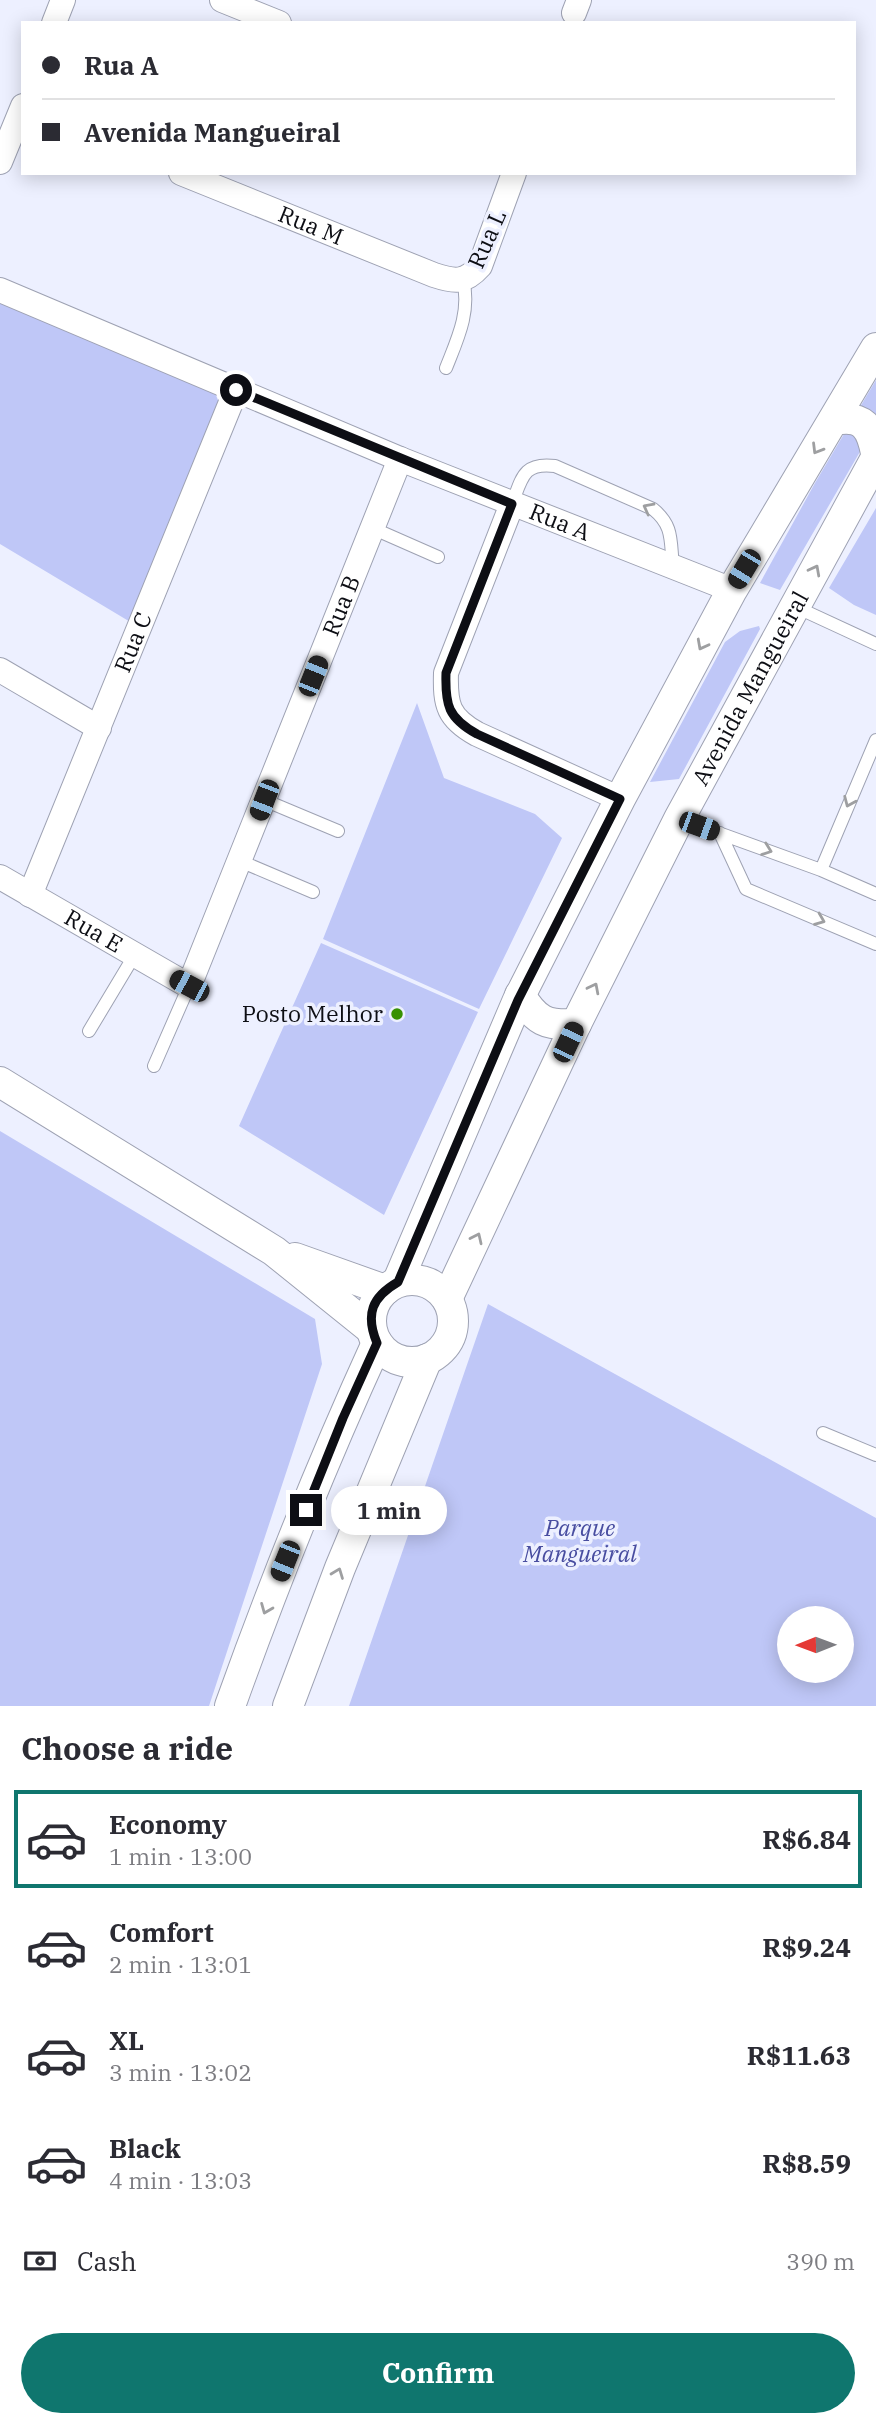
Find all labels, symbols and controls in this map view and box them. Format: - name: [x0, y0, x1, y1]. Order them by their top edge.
- text: Rua A: [84, 48, 159, 82]
- text: Avenida Mangueiral: [84, 115, 341, 149]
- street label: Rua M: [274, 198, 348, 251]
- street label: Rua L: [460, 205, 512, 273]
- route start: [220, 374, 252, 406]
- one-way arrow: [812, 441, 825, 454]
- street label: Rua A: [525, 496, 595, 547]
- one-way arrow: [642, 503, 655, 516]
- car: [725, 546, 764, 592]
- one-way arrow: [807, 565, 821, 577]
- street label: Rua B: [315, 570, 366, 640]
- street label: Avenida Mangueiral: [684, 585, 815, 790]
- street label: Rua C: [107, 607, 158, 676]
- one-way arrow: [697, 638, 710, 650]
- car: [296, 653, 331, 699]
- car: [247, 777, 282, 823]
- one-way arrow: [844, 796, 858, 808]
- car: [676, 809, 723, 843]
- one-way arrow: [760, 842, 772, 856]
- street label: Rua E: [60, 902, 129, 959]
- one-way arrow: [813, 912, 825, 926]
- car: [166, 967, 213, 1005]
- one-way arrow: [586, 982, 600, 995]
- place label: Posto Melhor: [242, 998, 383, 1028]
- marker: Posto Melhor: [389, 1006, 405, 1022]
- car: [550, 1019, 587, 1065]
- one-way arrow: [469, 1233, 483, 1245]
- callout: 1 min: [330, 1486, 446, 1534]
- route end: [290, 1494, 322, 1526]
- text: 1 min: [357, 1495, 421, 1525]
- park label: Parque Mangueiral: [522, 1512, 637, 1568]
- car: [268, 1538, 303, 1584]
- one-way arrow: [329, 1568, 343, 1580]
- one-way arrow: [260, 1602, 274, 1615]
- north arrow: [777, 1606, 854, 1684]
- map controls: [777, 1606, 854, 1683]
- text: Choose a ride: [21, 1727, 233, 1769]
- text: Economy: [109, 1807, 227, 1841]
- icon: car: [25, 1808, 88, 1871]
- text: R$6.84: [762, 1822, 851, 1856]
- text: 1 min · 13:00: [109, 1841, 252, 1871]
- text: Comfort: [109, 1915, 214, 1949]
- icon: car: [25, 1916, 88, 1979]
- text: R$9.24: [762, 1930, 851, 1964]
- text: 2 min · 13:01: [109, 1949, 252, 1979]
- text: XL: [109, 2023, 144, 2057]
- icon: car: [25, 2024, 88, 2087]
- text: R$11.63: [747, 2038, 851, 2072]
- text: 3 min · 13:02: [109, 2057, 252, 2087]
- text: Black: [109, 2131, 181, 2165]
- icon: car: [25, 2132, 88, 2195]
- text: R$8.59: [762, 2146, 851, 2180]
- text: 4 min · 13:03: [109, 2165, 252, 2195]
- icon: cash: [21, 2242, 59, 2280]
- text: Cash: [77, 2244, 137, 2278]
- text: 390 m: [786, 2246, 855, 2276]
- button: Confirm: [21, 2333, 855, 2413]

